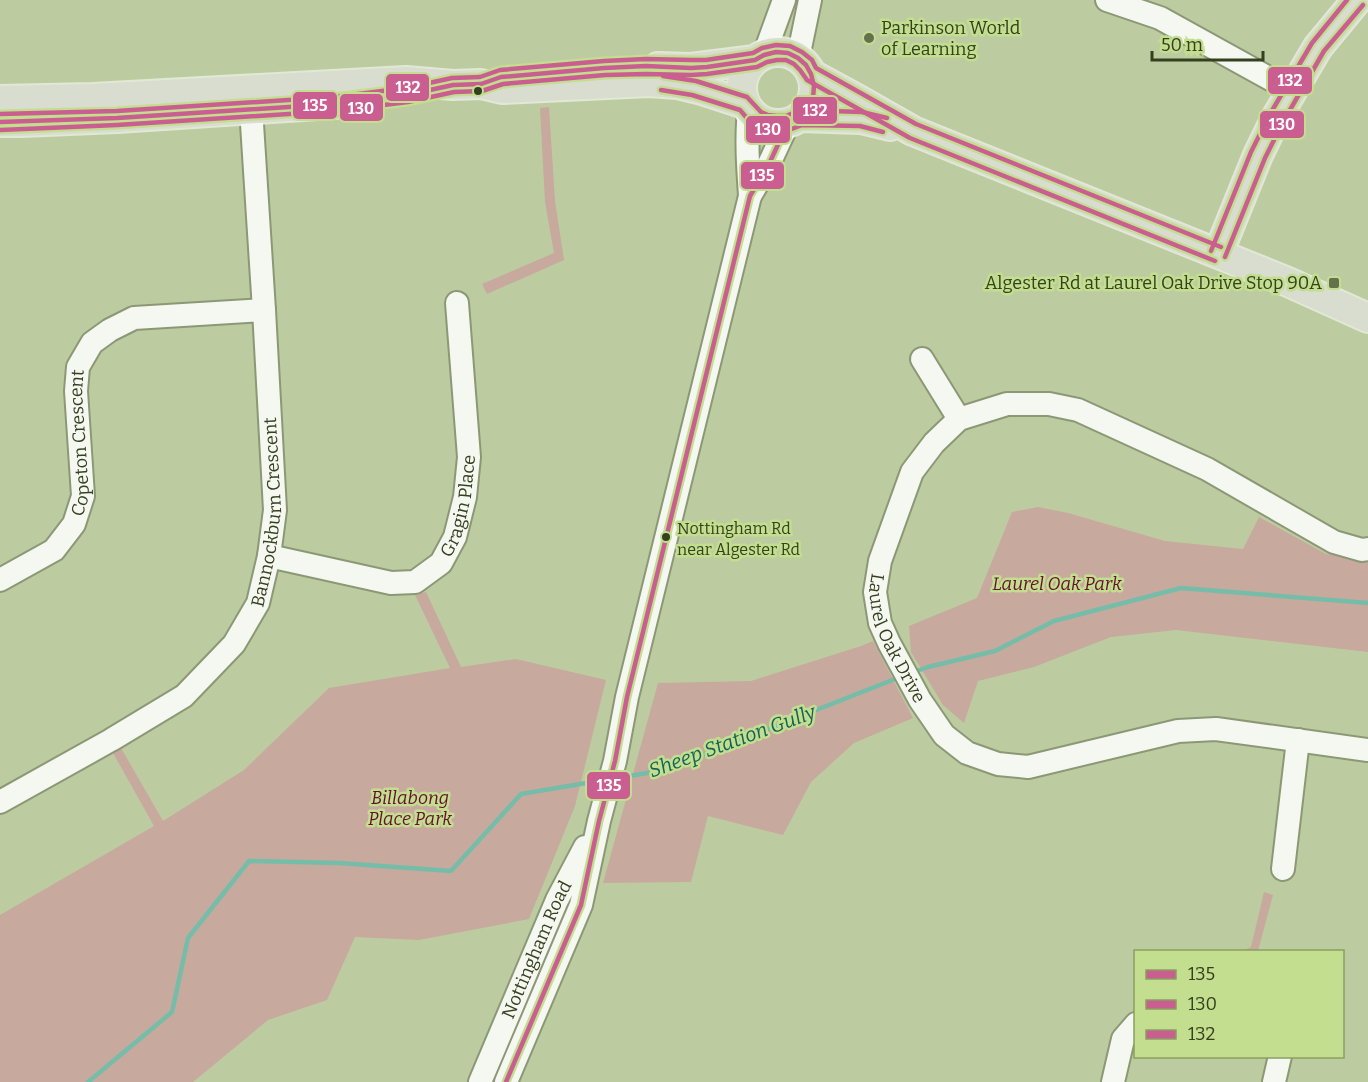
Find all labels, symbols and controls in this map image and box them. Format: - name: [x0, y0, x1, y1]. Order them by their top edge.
- place label: Parkinson World of Learning: [881, 17, 1021, 60]
- scale bar: [1152, 24, 1263, 62]
- marker: Parkinson World of Learning: [862, 31, 876, 45]
- text: 50 m: [1161, 34, 1203, 56]
- line badge: 132: [1267, 66, 1313, 95]
- text: 132: [1277, 71, 1303, 90]
- line badge: 132: [385, 73, 430, 102]
- text: 132: [395, 78, 421, 97]
- unlabelled marker: [472, 85, 484, 97]
- line badge: 135: [292, 91, 338, 120]
- line badge: 130: [339, 93, 384, 122]
- text: 135: [303, 96, 328, 115]
- line badge: 132: [792, 96, 838, 125]
- text: 130: [348, 99, 374, 118]
- text: 132: [802, 101, 828, 120]
- line badge: 130: [1259, 110, 1305, 139]
- line badge: 130: [745, 115, 791, 144]
- text: 130: [1269, 115, 1295, 134]
- text: 130: [755, 120, 781, 139]
- line badge: 135: [740, 161, 785, 190]
- text: 135: [750, 166, 775, 185]
- place label: Algester Rd at Laurel Oak Drive Stop 90A: [985, 272, 1322, 294]
- marker: Algester Rd at Laurel Oak Drive Stop 90A: [1327, 276, 1341, 290]
- street label: Copeton Crescent: [65, 368, 94, 519]
- street label: Bannockburn Crescent: [246, 416, 286, 609]
- street label: Gragin Place: [435, 454, 480, 561]
- place label: Nottingham Rd near Algester Rd: [677, 519, 801, 559]
- marker: Nottingham Rd near Algester Rd: [660, 531, 672, 543]
- street label: Laurel Oak Drive: [864, 572, 930, 706]
- park label: Laurel Oak Park: [992, 573, 1122, 595]
- water label: Sheep Station Gully: [645, 699, 820, 782]
- line badge: 135: [586, 771, 631, 800]
- text: 135: [597, 776, 622, 795]
- park label: Billabong Place Park: [368, 787, 452, 830]
- street label: Nottingham Road: [497, 876, 576, 1022]
- legend: [1134, 950, 1344, 1058]
- text: 135: [1188, 963, 1215, 985]
- text: 130: [1188, 993, 1217, 1015]
- text: 132: [1188, 1023, 1215, 1045]

